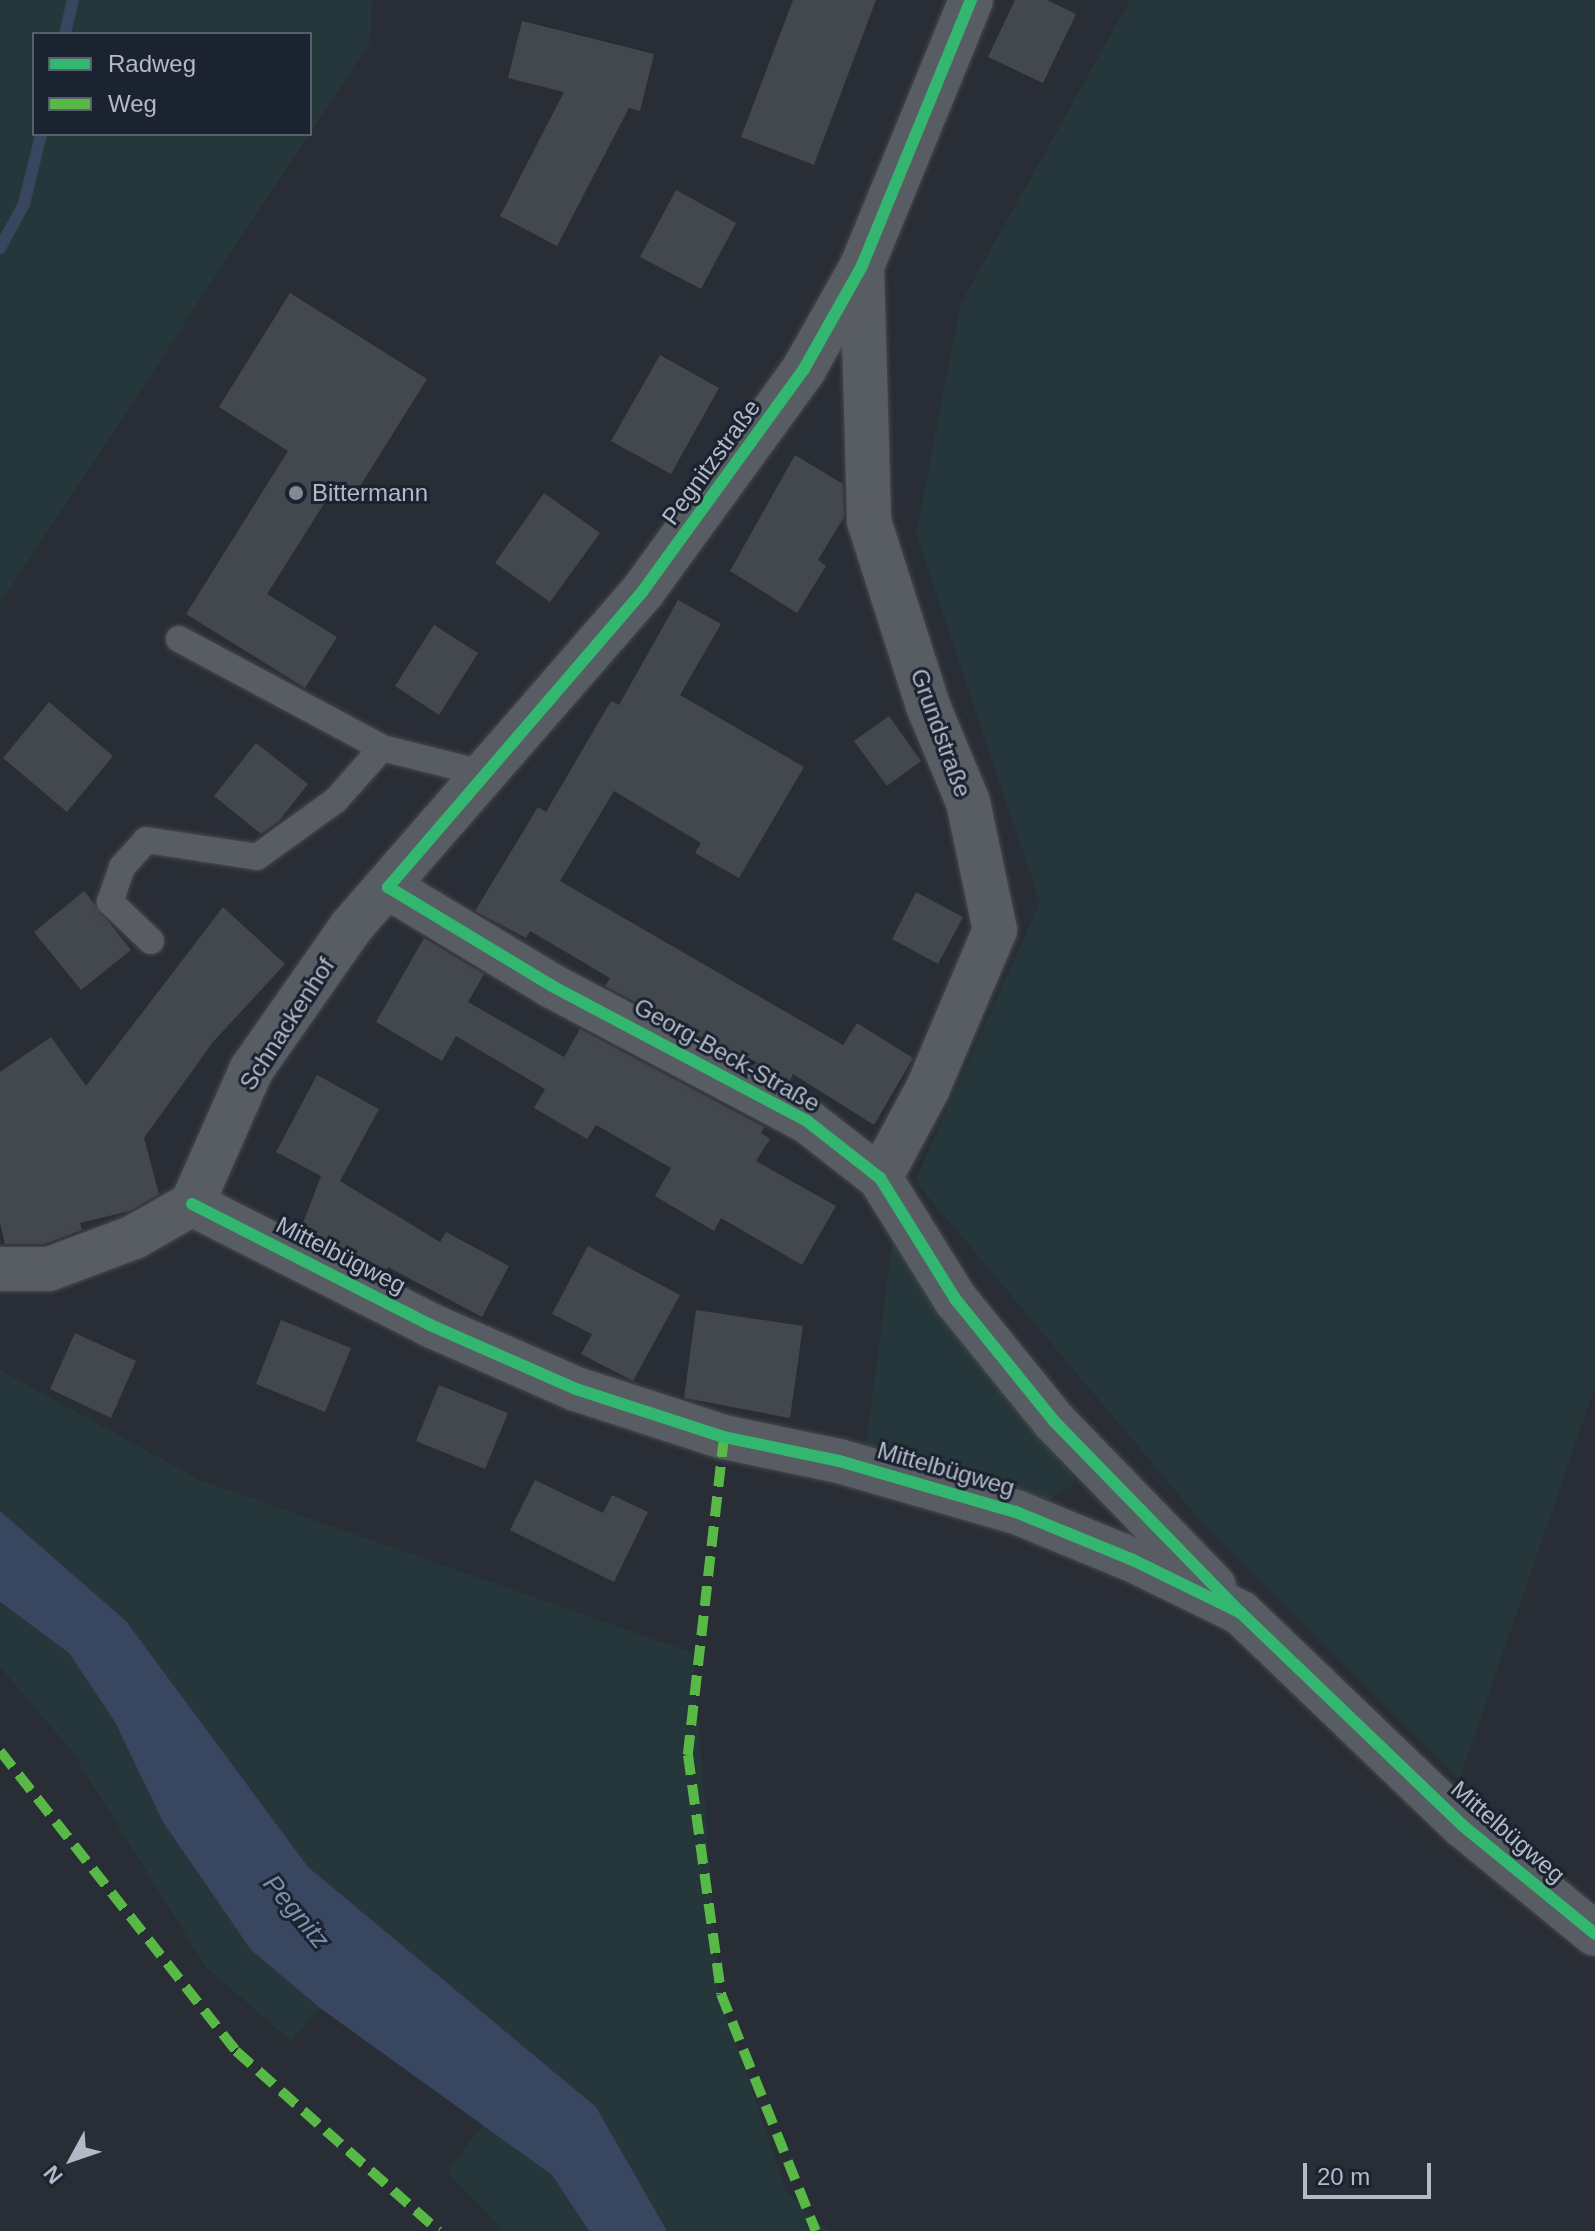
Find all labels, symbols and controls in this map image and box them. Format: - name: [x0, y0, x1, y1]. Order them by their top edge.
- legend: [32, 32, 312, 136]
- text: Radweg: [108, 50, 196, 77]
- text: Weg: [108, 90, 157, 117]
- street label: Pegnitzstraße: [656, 394, 766, 530]
- place label: Bittermann: [312, 479, 428, 507]
- marker: Bittermann: [287, 484, 305, 502]
- street label: Grundstraße: [904, 665, 978, 801]
- street label: Schnackenhof: [234, 952, 340, 1096]
- street label: Georg-Beck-Straße: [629, 992, 825, 1118]
- street label: Mittelbügweg: [271, 1210, 411, 1300]
- street label: Mittelbügweg: [874, 1436, 1018, 1502]
- street label: Mittelbügweg: [1445, 1775, 1571, 1889]
- water label: Pegnitz: [256, 1869, 336, 1955]
- north arrow: [32, 2119, 112, 2199]
- scale bar: [1307, 2147, 1435, 2197]
- text: N: [39, 2161, 68, 2189]
- text: 20 m: [1317, 2163, 1370, 2190]

